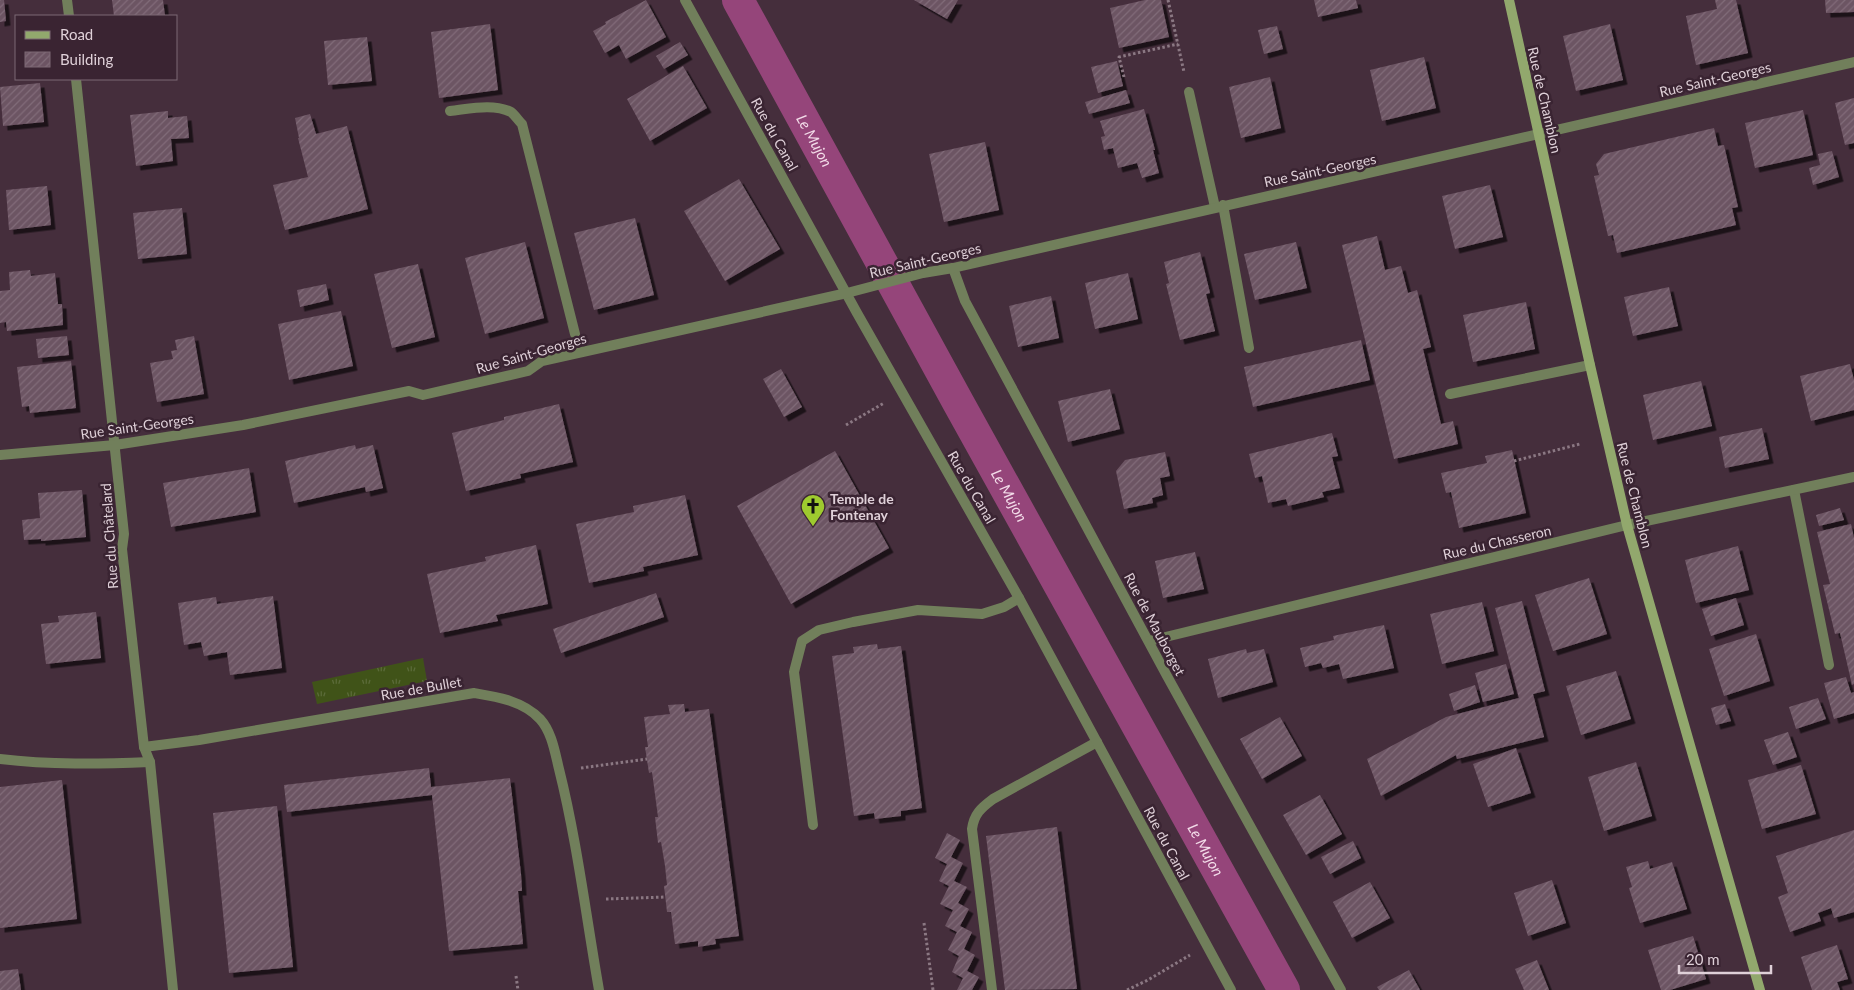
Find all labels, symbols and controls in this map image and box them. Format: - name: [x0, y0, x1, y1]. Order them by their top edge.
- legend: [15, 15, 178, 80]
- text: Road: [60, 25, 93, 43]
- street label: Rue de Chamblon: [1525, 45, 1565, 155]
- text: Building: [60, 50, 113, 68]
- street label: Rue Saint-Georges: [1658, 58, 1772, 100]
- street label: Rue du Canal: [748, 95, 802, 173]
- water label: Le Mujon: [793, 111, 836, 170]
- street label: Rue Saint-Georges: [1262, 150, 1378, 190]
- street label: Rue Saint-Georges: [868, 239, 982, 281]
- street label: Rue Saint-Georges: [474, 329, 588, 377]
- street label: Rue Saint-Georges: [79, 410, 195, 442]
- street label: Rue de Chamblon: [1614, 440, 1656, 550]
- street label: Rue du Canal: [944, 448, 1000, 526]
- water label: Le Mujon: [988, 466, 1031, 525]
- street label: Rue du Châtelard: [97, 483, 121, 589]
- place label: Temple de Fontenay: [830, 490, 894, 523]
- church icon: Temple de Fontenay: [800, 493, 826, 527]
- street label: Rue du Chasseron: [1441, 521, 1553, 563]
- street label: Rue de Mauborget: [1121, 570, 1189, 678]
- street label: Rue de Bullet: [379, 673, 463, 703]
- street label: Rue du Canal: [1141, 803, 1193, 883]
- water label: Le Mujon: [1184, 820, 1228, 879]
- scale bar: [1679, 942, 1772, 974]
- text: 20 m: [1686, 950, 1720, 968]

